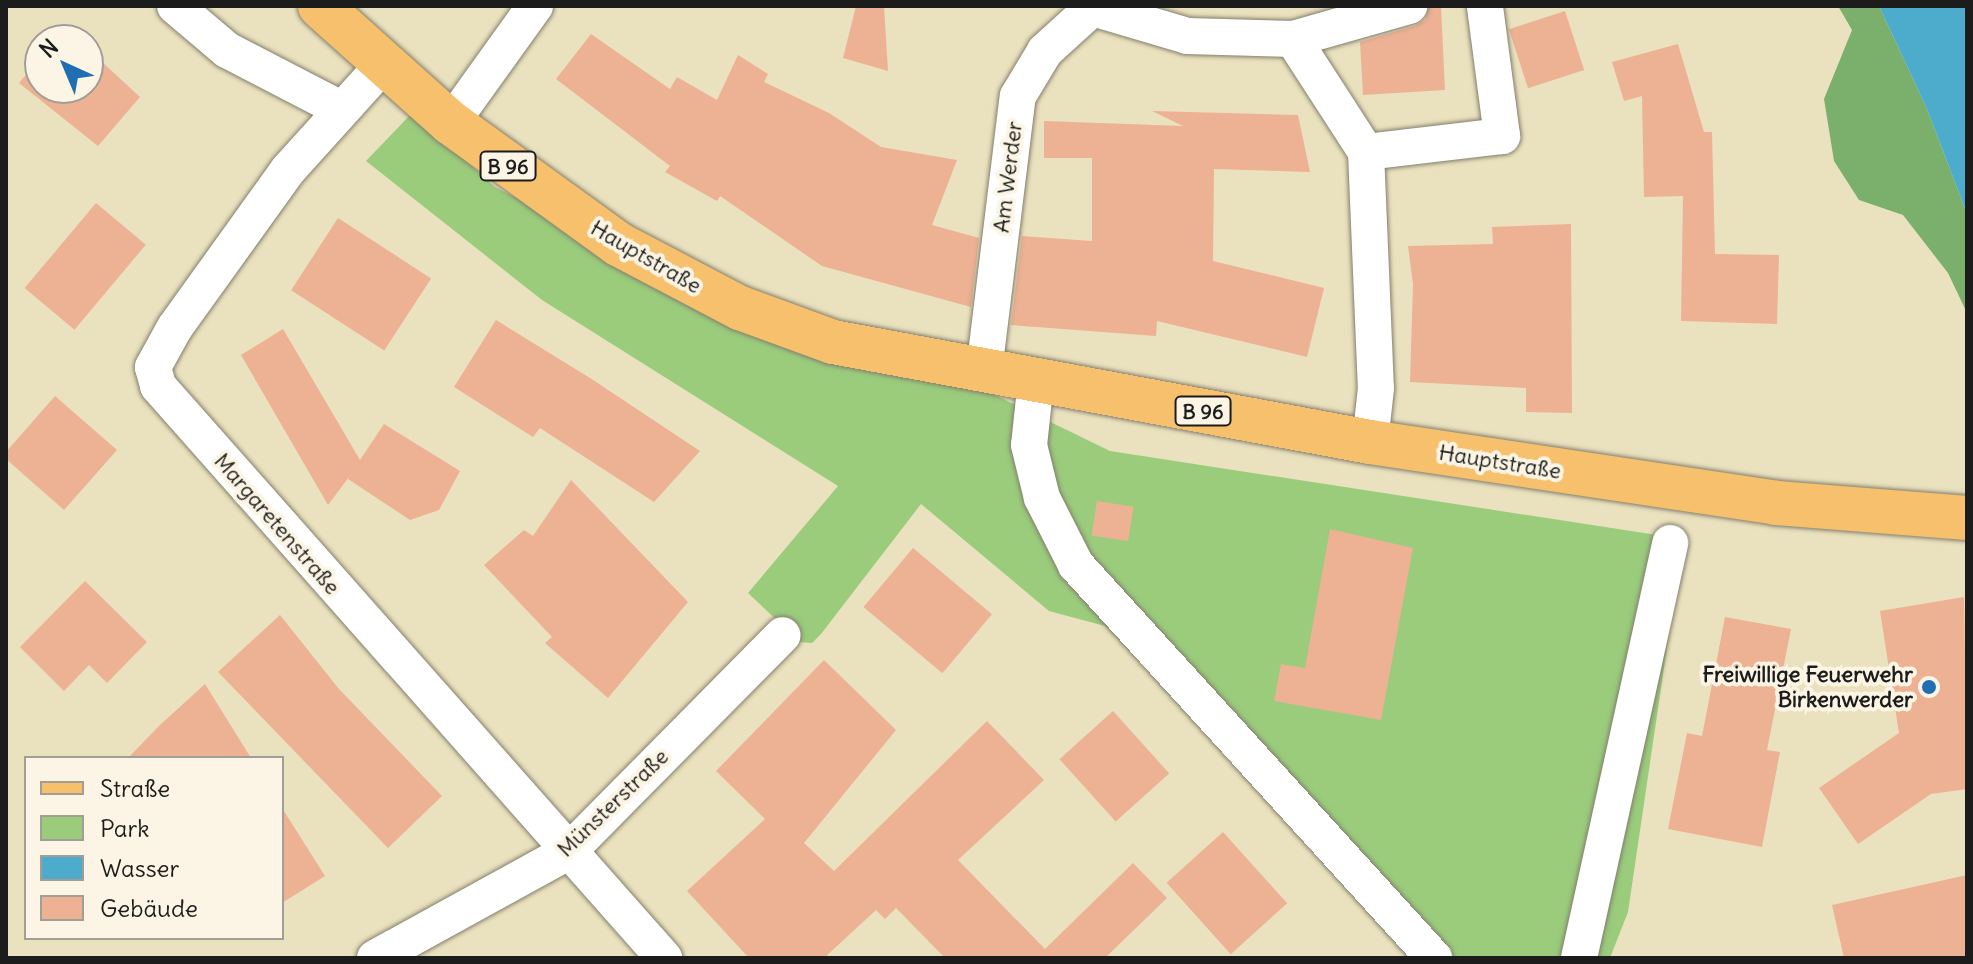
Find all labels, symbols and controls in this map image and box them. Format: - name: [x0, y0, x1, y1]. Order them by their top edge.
- north arrow: [24, 24, 104, 104]
- text: N: [34, 33, 64, 64]
- street label: Am Werder: [988, 120, 1028, 234]
- road number: B 96: [478, 150, 538, 182]
- street label: Hauptstraße: [586, 215, 706, 299]
- road number: B 96: [1173, 395, 1233, 427]
- street label: Hauptstraße: [1437, 439, 1563, 485]
- street label: Margaretenstraße: [209, 448, 345, 600]
- place label: Freiwillige Feuerwehr Birkenwerder: [1703, 661, 1913, 712]
- marker: Freiwillige Feuerwehr Birkenwerder: [1920, 678, 1938, 696]
- street label: Münsterstraße: [552, 744, 674, 862]
- legend: [24, 756, 284, 940]
- text: Straße: [100, 773, 170, 803]
- text: Park: [100, 813, 150, 843]
- text: Wasser: [100, 853, 179, 883]
- text: Gebäude: [100, 893, 198, 923]

